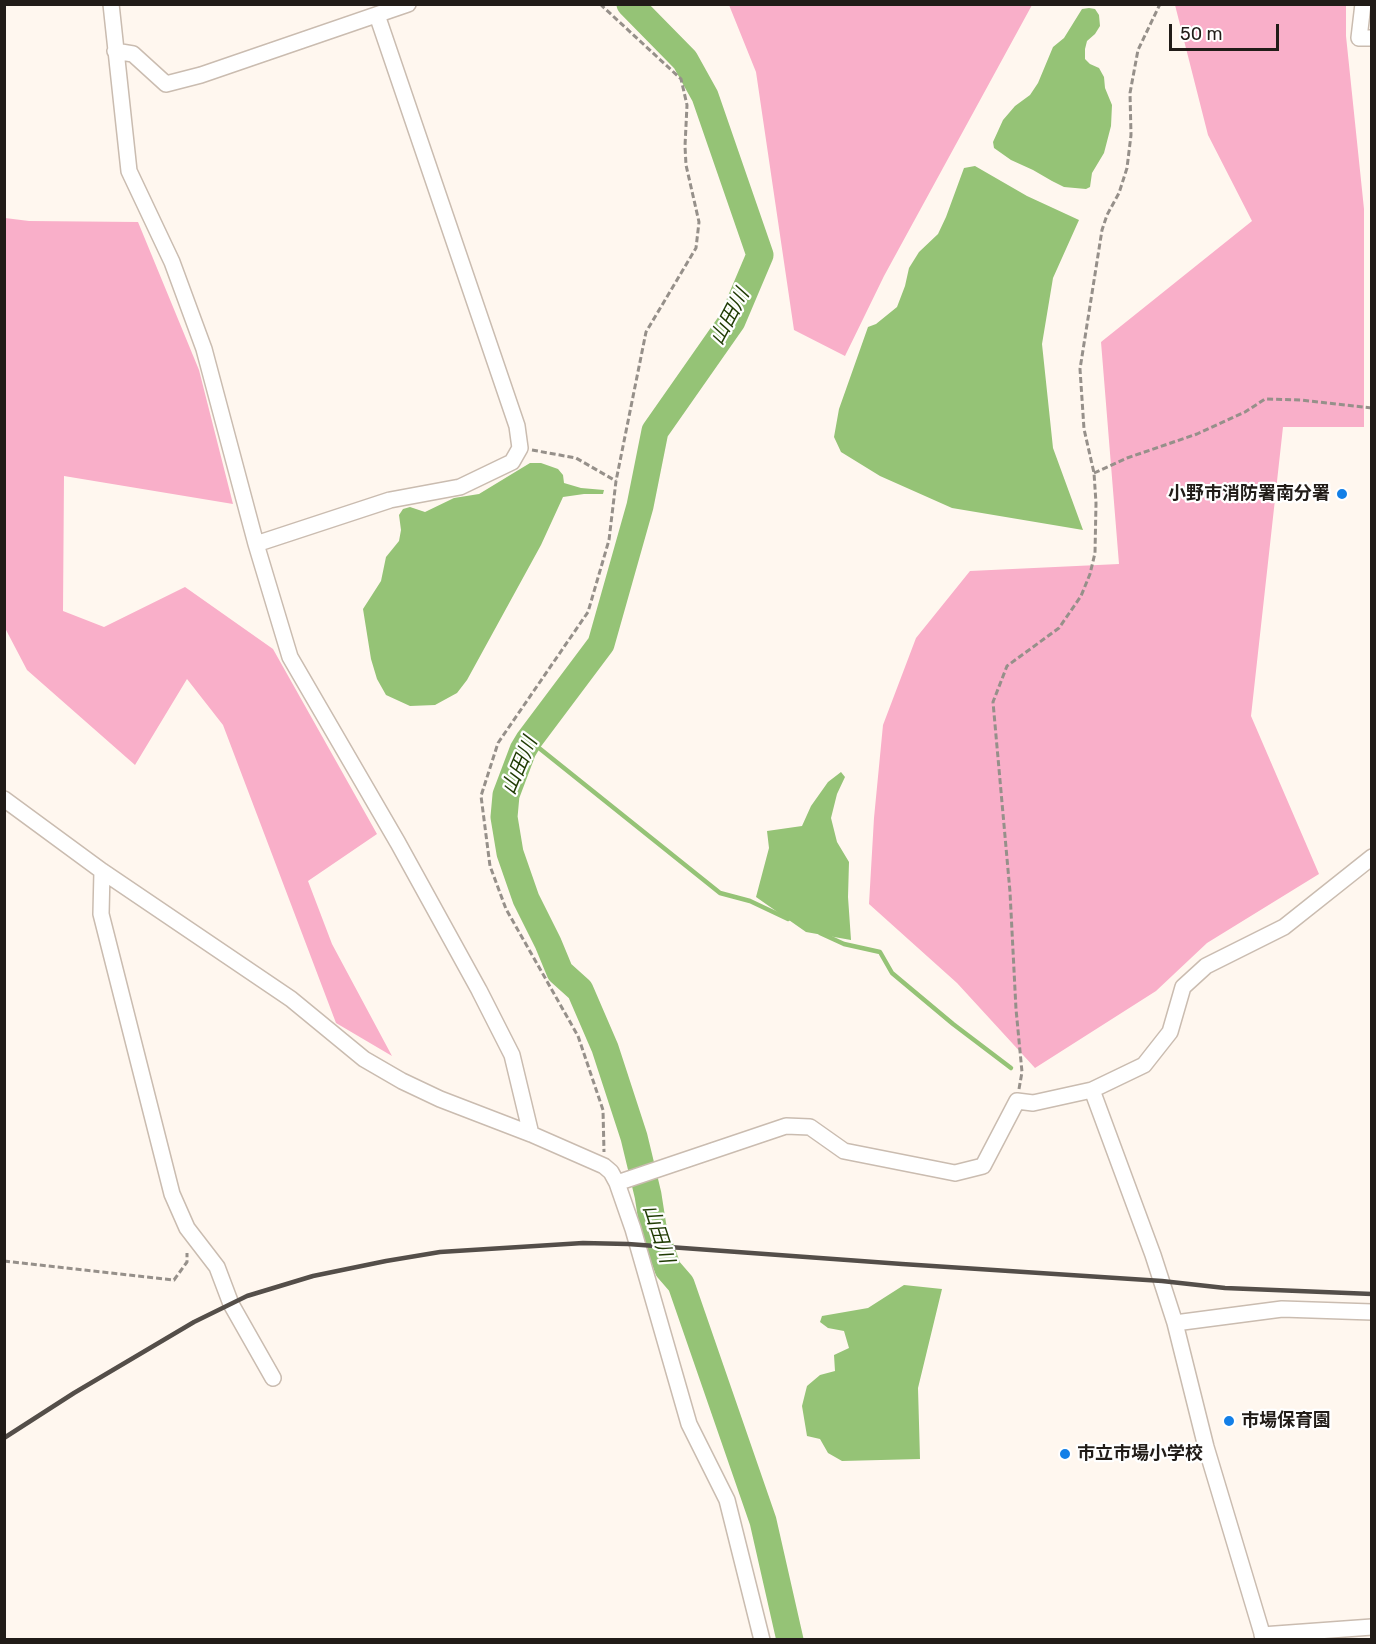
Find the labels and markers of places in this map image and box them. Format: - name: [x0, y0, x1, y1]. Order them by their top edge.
- place label: 小野市消防署南分署: [1168, 483, 1330, 505]
- marker: 小野市消防署南分署: [1335, 487, 1349, 501]
- place label: 市場保育園: [1241, 1410, 1331, 1432]
- marker: 市場保育園: [1222, 1414, 1236, 1428]
- place label: 市立市場小学校: [1077, 1443, 1203, 1465]
- marker: 市立市場小学校: [1058, 1447, 1072, 1461]

